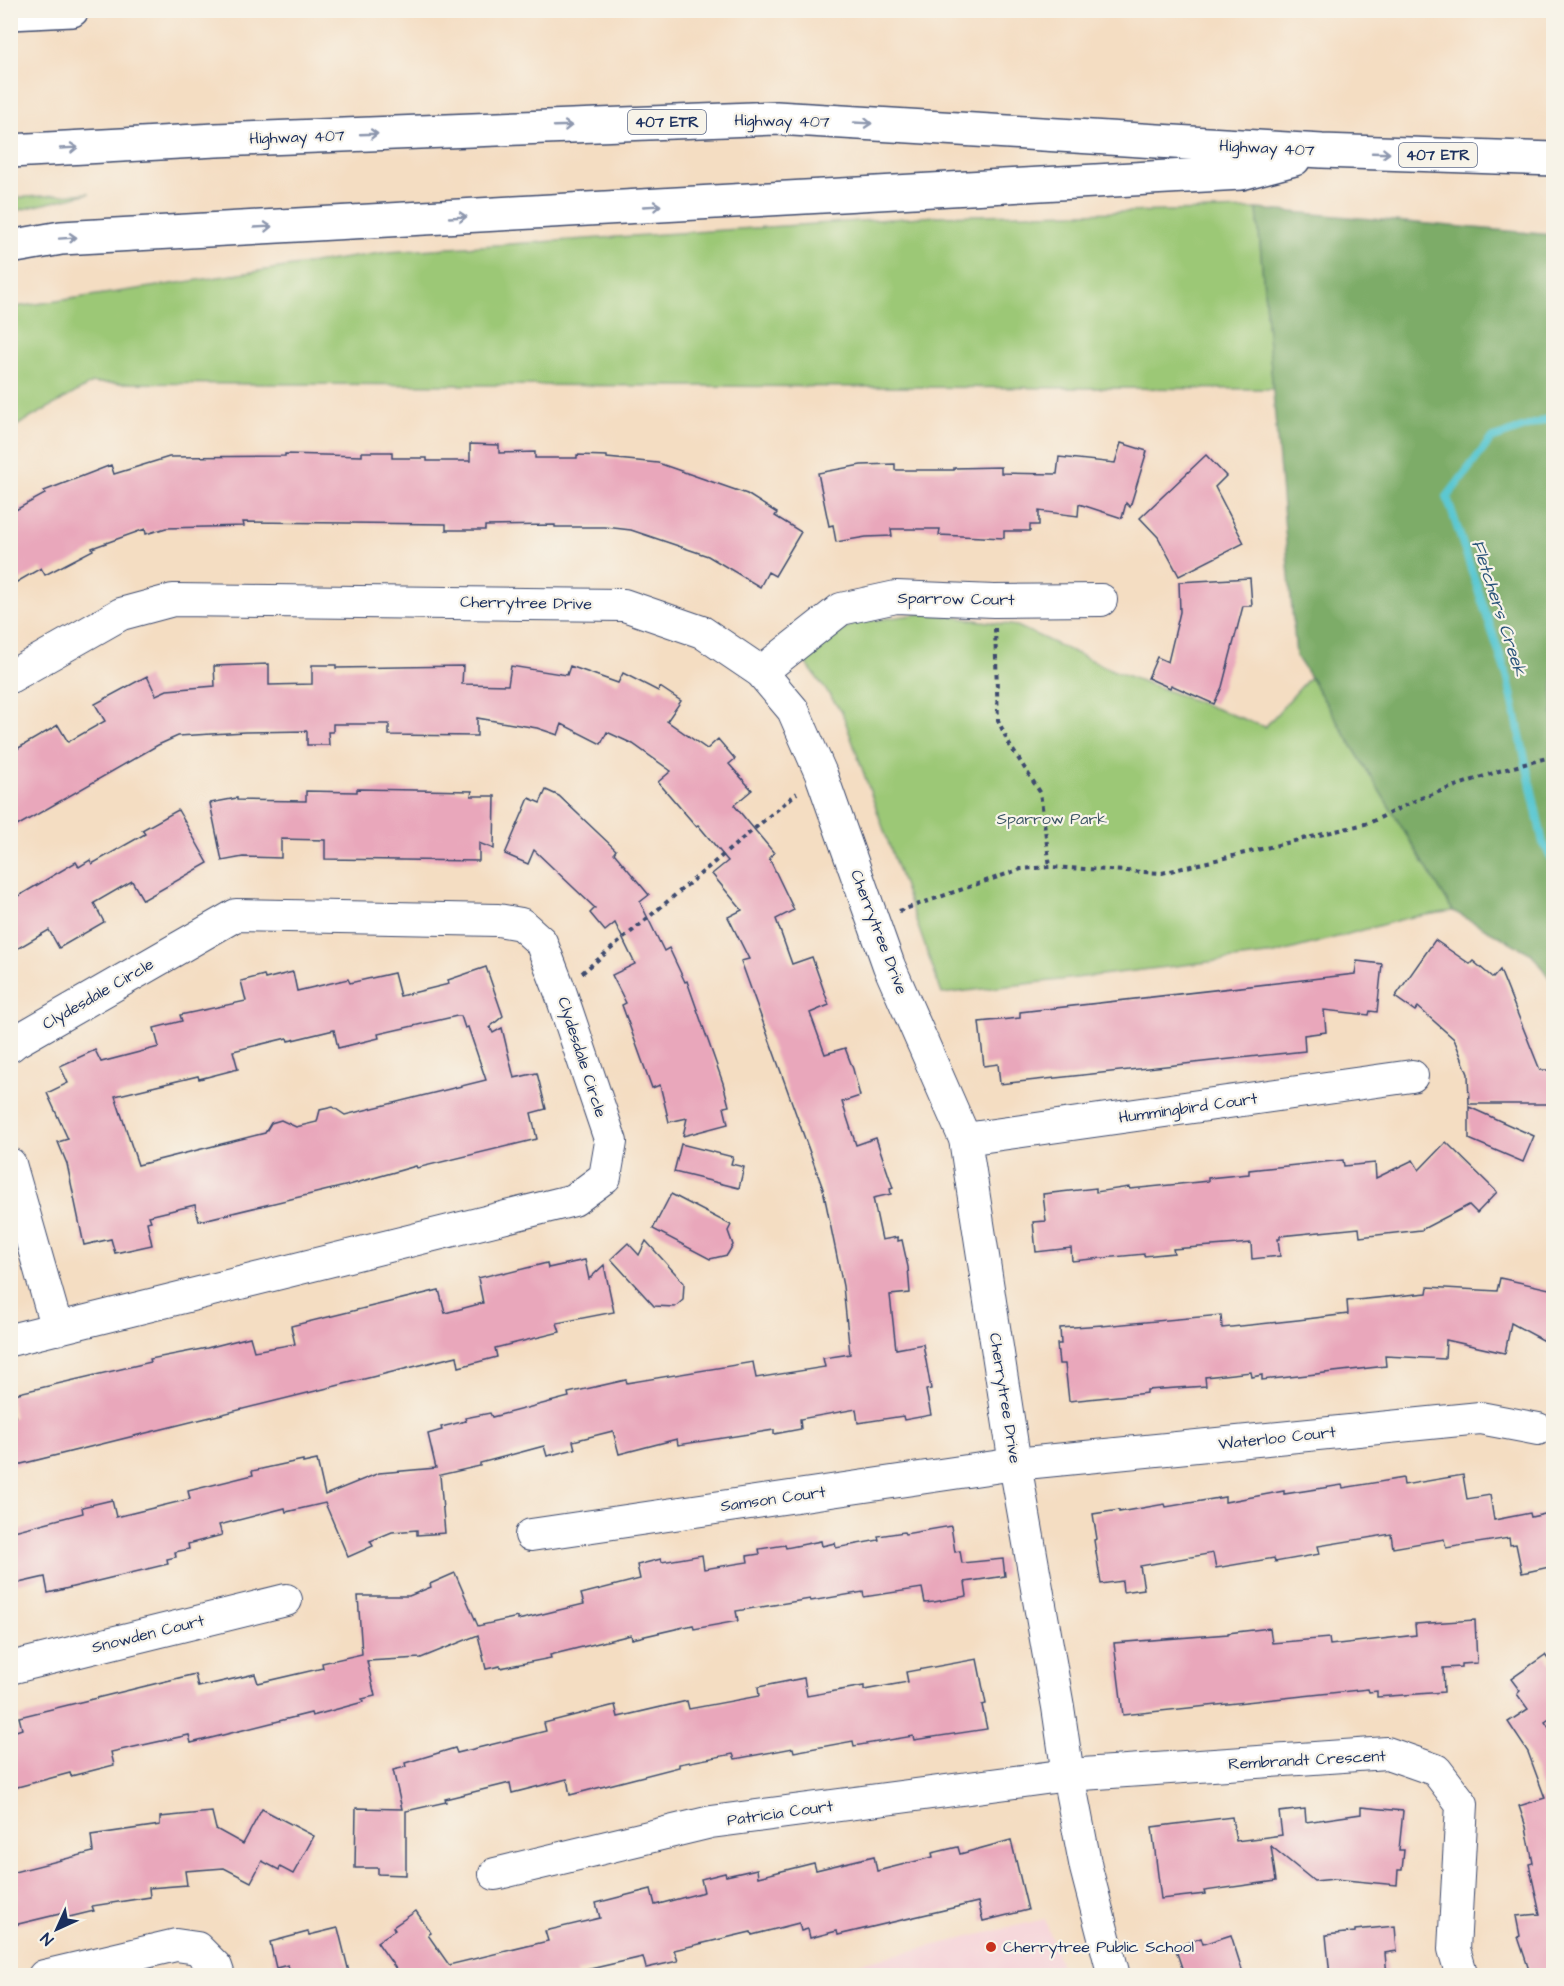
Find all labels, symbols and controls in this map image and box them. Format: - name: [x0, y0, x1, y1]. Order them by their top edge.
- street label: Highway 407: [734, 109, 830, 134]
- road number: 407 ETR: [628, 110, 706, 134]
- one-way arrow: [853, 118, 873, 129]
- one-way arrow: [553, 121, 573, 132]
- street label: Highway 407: [249, 124, 345, 151]
- one-way arrow: [358, 128, 378, 140]
- street label: Highway 407: [1219, 135, 1315, 162]
- one-way arrow: [58, 143, 78, 154]
- road number: 407 ETR: [1399, 143, 1477, 167]
- one-way arrow: [1370, 148, 1390, 159]
- one-way arrow: [642, 200, 662, 211]
- one-way arrow: [447, 211, 467, 222]
- one-way arrow: [253, 222, 273, 233]
- one-way arrow: [58, 232, 78, 243]
- water label: Fletchers Creek: [1465, 537, 1533, 680]
- street label: Sparrow Court: [897, 587, 1015, 611]
- street label: Cherrytree Drive: [460, 591, 592, 616]
- park label: Sparrow Park: [997, 808, 1107, 830]
- street label: Cherrytree Drive: [844, 866, 913, 998]
- street label: Clydesdale Circle: [38, 953, 159, 1036]
- street label: Clydesdale Circle: [551, 994, 612, 1121]
- street label: Hummingbird Court: [1117, 1087, 1260, 1130]
- street label: Cherrytree Drive: [983, 1331, 1026, 1465]
- street label: Waterloo Court: [1217, 1421, 1337, 1455]
- street label: Samson Court: [719, 1481, 828, 1517]
- street label: Snowden Court: [89, 1609, 207, 1659]
- street label: Rembrandt Crescent: [1228, 1745, 1387, 1775]
- street label: Patricia Court: [726, 1795, 835, 1831]
- north arrow: [27, 1899, 87, 1959]
- text: N: [36, 1928, 58, 1950]
- place label: Cherrytree Public School: [1003, 1936, 1194, 1959]
- marker: Cherrytree Public School: [984, 1940, 998, 1954]

